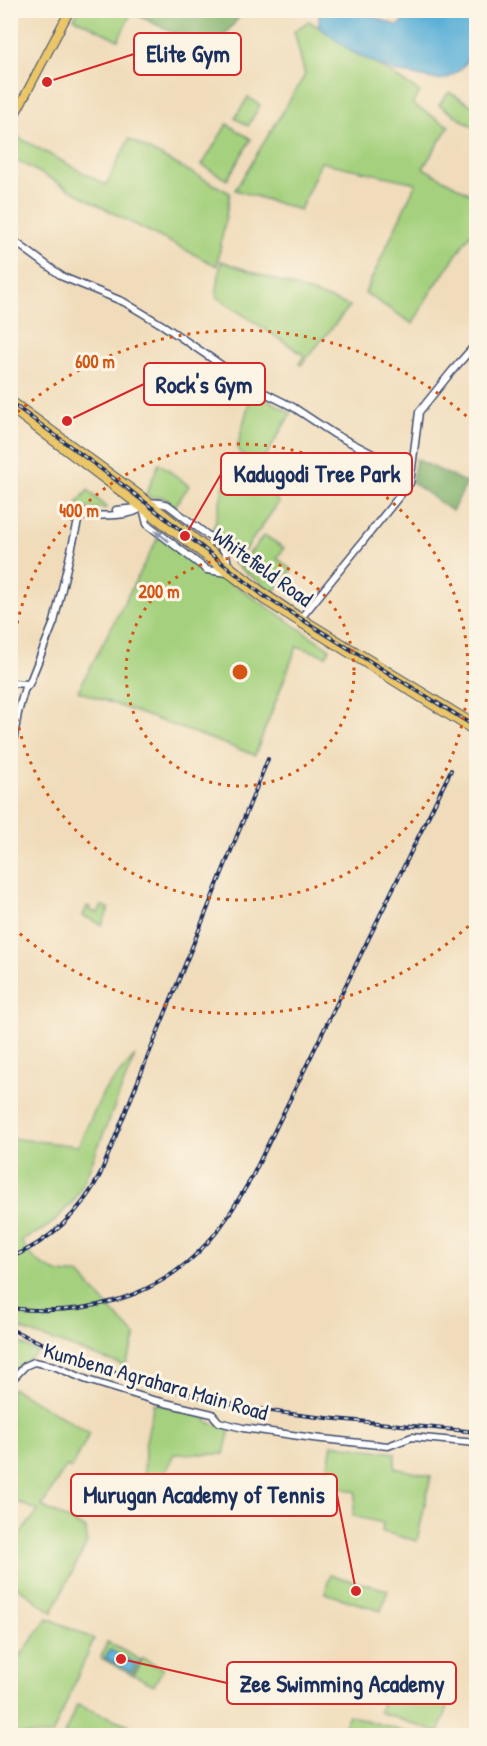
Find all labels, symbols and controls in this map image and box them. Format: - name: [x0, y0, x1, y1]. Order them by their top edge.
- callout: Elite Gym: [134, 33, 241, 75]
- text: Elite Gym: [146, 37, 230, 70]
- text: 600 m: [75, 349, 115, 374]
- callout: Rock's Gym: [144, 363, 265, 405]
- text: Rock's Gym: [156, 368, 252, 401]
- callout: Kadugodi Tree Park: [221, 453, 412, 495]
- text: Kadugodi Tree Park: [234, 457, 400, 490]
- text: 400 m: [59, 498, 99, 523]
- street label: Whitefield Road: [207, 520, 320, 614]
- one-way arrow: [154, 529, 170, 542]
- text: 200 m: [139, 579, 179, 604]
- centre of rings: [230, 662, 250, 682]
- street label: Kumbena Agrahara Main Road: [40, 1335, 272, 1428]
- callout: Murugan Academy of Tennis: [71, 1474, 337, 1516]
- text: Murugan Academy of Tennis: [83, 1478, 325, 1511]
- callout: Zee Swimming Academy: [227, 1662, 456, 1704]
- text: Zee Swimming Academy: [239, 1667, 445, 1700]

